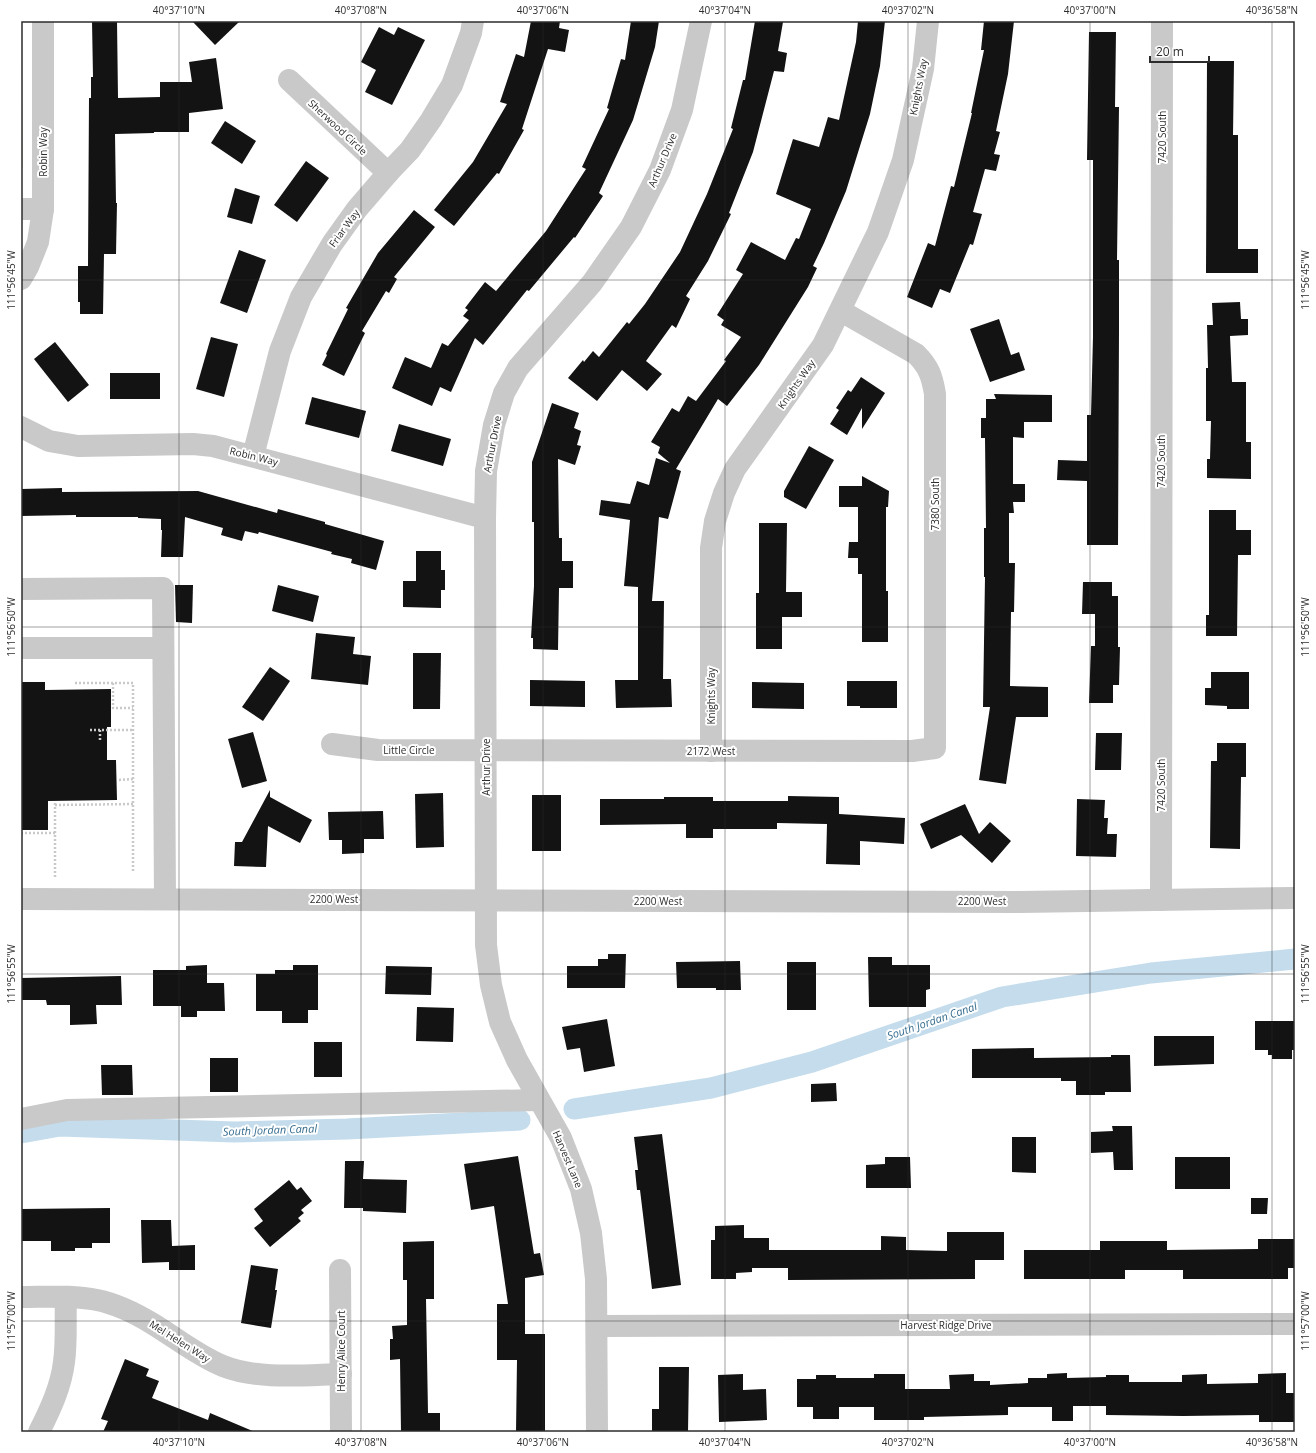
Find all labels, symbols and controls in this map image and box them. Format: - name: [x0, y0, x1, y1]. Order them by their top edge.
- text: 40°37'10"N: [153, 3, 205, 17]
- text: 40°37'08"N: [335, 3, 387, 17]
- text: 40°37'06"N: [517, 3, 569, 17]
- text: 40°37'04"N: [699, 3, 751, 17]
- text: 40°37'02"N: [882, 3, 934, 17]
- text: 40°37'00"N: [1064, 3, 1116, 17]
- text: 40°36'58"N: [1246, 3, 1298, 17]
- scale bar: [1150, 38, 1209, 64]
- text: 20 m: [1156, 43, 1184, 60]
- street label: Knights Way: [906, 57, 931, 116]
- street label: Sherwood Circle: [306, 96, 371, 158]
- street label: 7420 South: [1155, 111, 1169, 163]
- street label: Robin Way: [36, 126, 50, 177]
- street label: Arthur Drive: [644, 130, 680, 189]
- street label: Friar Way: [325, 205, 363, 250]
- text: 111°56'45"W: [4, 249, 18, 310]
- text: 111°56'45"W: [1298, 249, 1312, 310]
- street label: Knights Way: [774, 356, 819, 411]
- street label: Arthur Drive: [480, 414, 504, 474]
- street label: 7420 South: [1154, 435, 1168, 487]
- street label: Robin Way: [228, 443, 281, 469]
- street label: 7380 South: [928, 478, 942, 530]
- text: 111°56'50"W: [4, 596, 18, 657]
- text: 111°56'50"W: [1298, 596, 1312, 657]
- street label: Knights Way: [704, 666, 718, 725]
- street label: Arthur Drive: [479, 738, 493, 796]
- street label: Little Circle: [383, 743, 435, 757]
- street label: 2172 West: [687, 744, 736, 758]
- street label: 7420 South: [1154, 759, 1168, 811]
- street label: 2200 West: [310, 892, 359, 906]
- street label: 2200 West: [634, 894, 683, 908]
- street label: 2200 West: [958, 894, 1007, 908]
- text: 111°56'55"W: [4, 943, 18, 1004]
- text: 111°56'55"W: [1298, 943, 1312, 1004]
- water label: South Jordan Canal: [885, 998, 979, 1043]
- water label: South Jordan Canal: [223, 1120, 318, 1139]
- street label: Harvest Lane: [550, 1128, 587, 1190]
- text: 111°57'00"W: [4, 1290, 18, 1351]
- text: 111°57'00"W: [1298, 1290, 1312, 1351]
- street label: Henry Alice Court: [334, 1310, 348, 1392]
- street label: Mel Helen Way: [147, 1317, 214, 1366]
- street label: Harvest Ridge Drive: [900, 1318, 992, 1332]
- text: 40°37'10"N: [153, 1435, 205, 1449]
- text: 40°37'08"N: [335, 1435, 387, 1449]
- text: 40°37'06"N: [517, 1435, 569, 1449]
- text: 40°37'04"N: [699, 1435, 751, 1449]
- text: 40°37'02"N: [882, 1435, 934, 1449]
- text: 40°37'00"N: [1064, 1435, 1116, 1449]
- text: 40°36'58"N: [1246, 1435, 1298, 1449]

